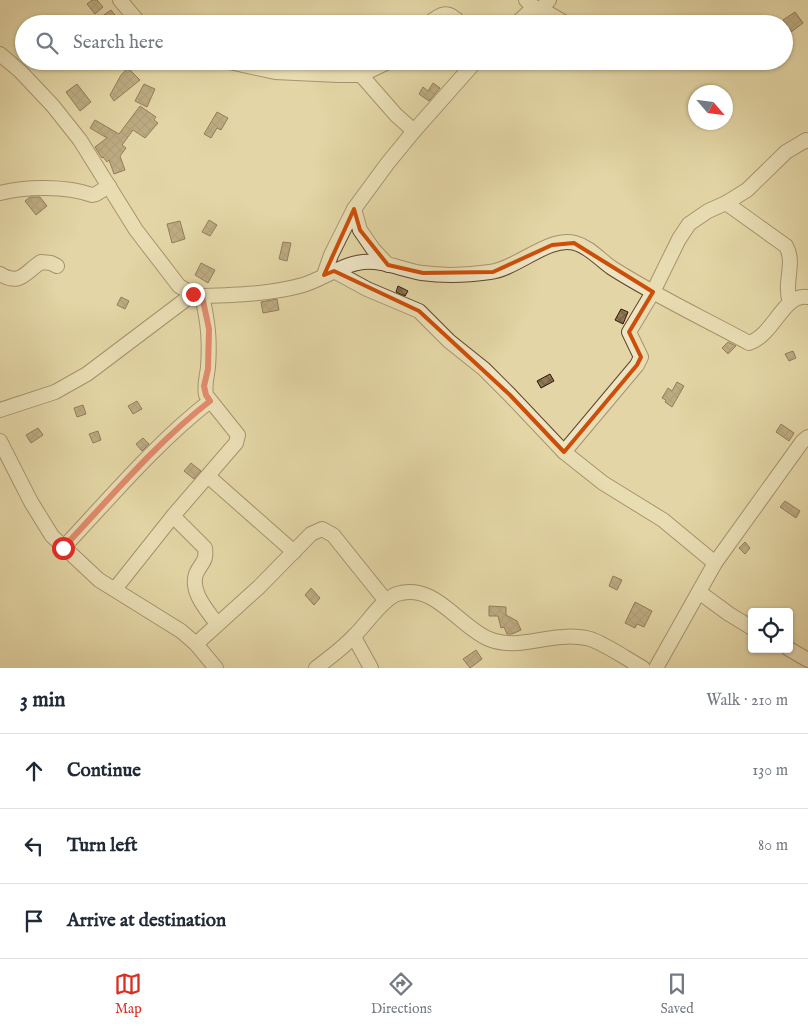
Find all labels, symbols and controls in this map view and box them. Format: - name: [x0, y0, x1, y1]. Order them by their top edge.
- search box: [15, 15, 793, 70]
- icon: search: [33, 29, 61, 57]
- text: Search here: [73, 31, 164, 55]
- north arrow: [688, 85, 733, 130]
- route end: [182, 283, 205, 306]
- route start: [52, 537, 75, 560]
- map controls: [748, 608, 793, 653]
- button: locate: [748, 608, 793, 653]
- text: 3 min: [20, 687, 65, 714]
- text: Walk · 210 m: [706, 691, 788, 711]
- icon: ahead: [20, 757, 48, 785]
- text: Continue: [67, 759, 141, 783]
- text: 130 m: [752, 761, 788, 781]
- icon: left: [20, 832, 48, 860]
- text: Turn left: [67, 834, 138, 858]
- text: 80 m: [758, 836, 788, 856]
- icon: arrive: [20, 907, 48, 935]
- text: Arrive at destination: [67, 909, 226, 933]
- tab: Map: [114, 970, 142, 1018]
- tab: Directions: [371, 970, 432, 1018]
- tab: Saved: [661, 970, 694, 1018]

